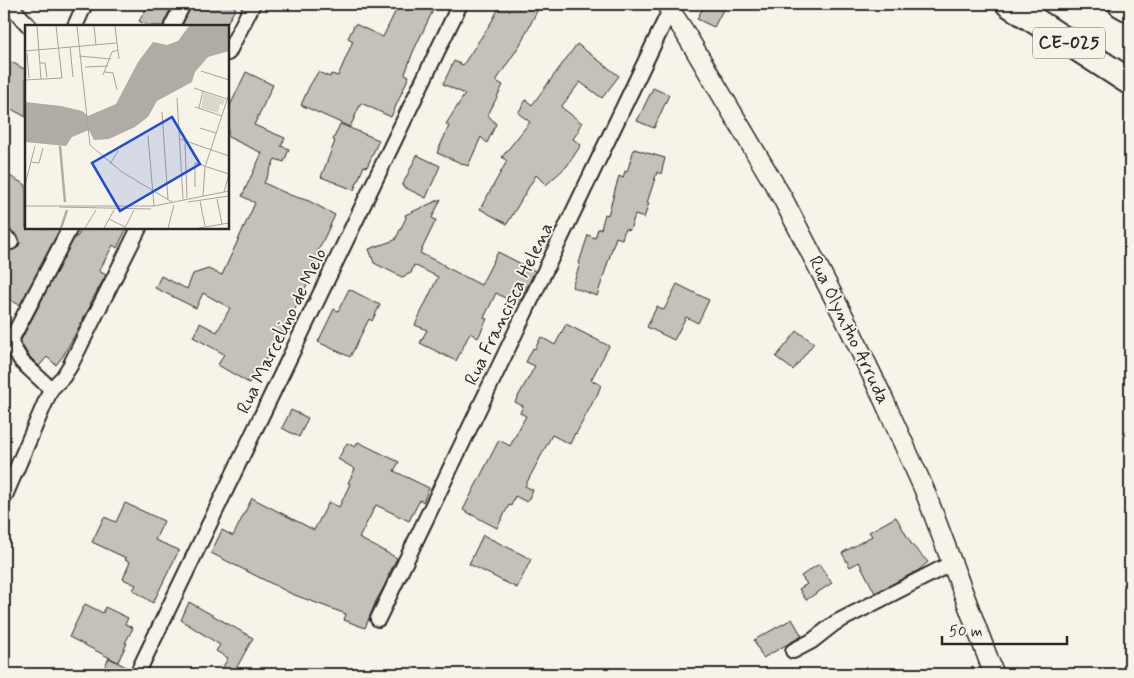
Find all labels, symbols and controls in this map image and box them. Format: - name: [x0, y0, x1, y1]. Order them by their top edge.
- inset map: [25, 25, 229, 229]
- road number: CE-025: [1033, 28, 1105, 58]
- street label: Rua Francisca Helena: [459, 218, 559, 390]
- street label: Rua Marcelino de Melo: [231, 244, 333, 418]
- street label: Rua Olyntho Arruda: [802, 252, 896, 408]
- scale bar: [942, 613, 1066, 645]
- text: 50 m: [949, 622, 983, 642]

